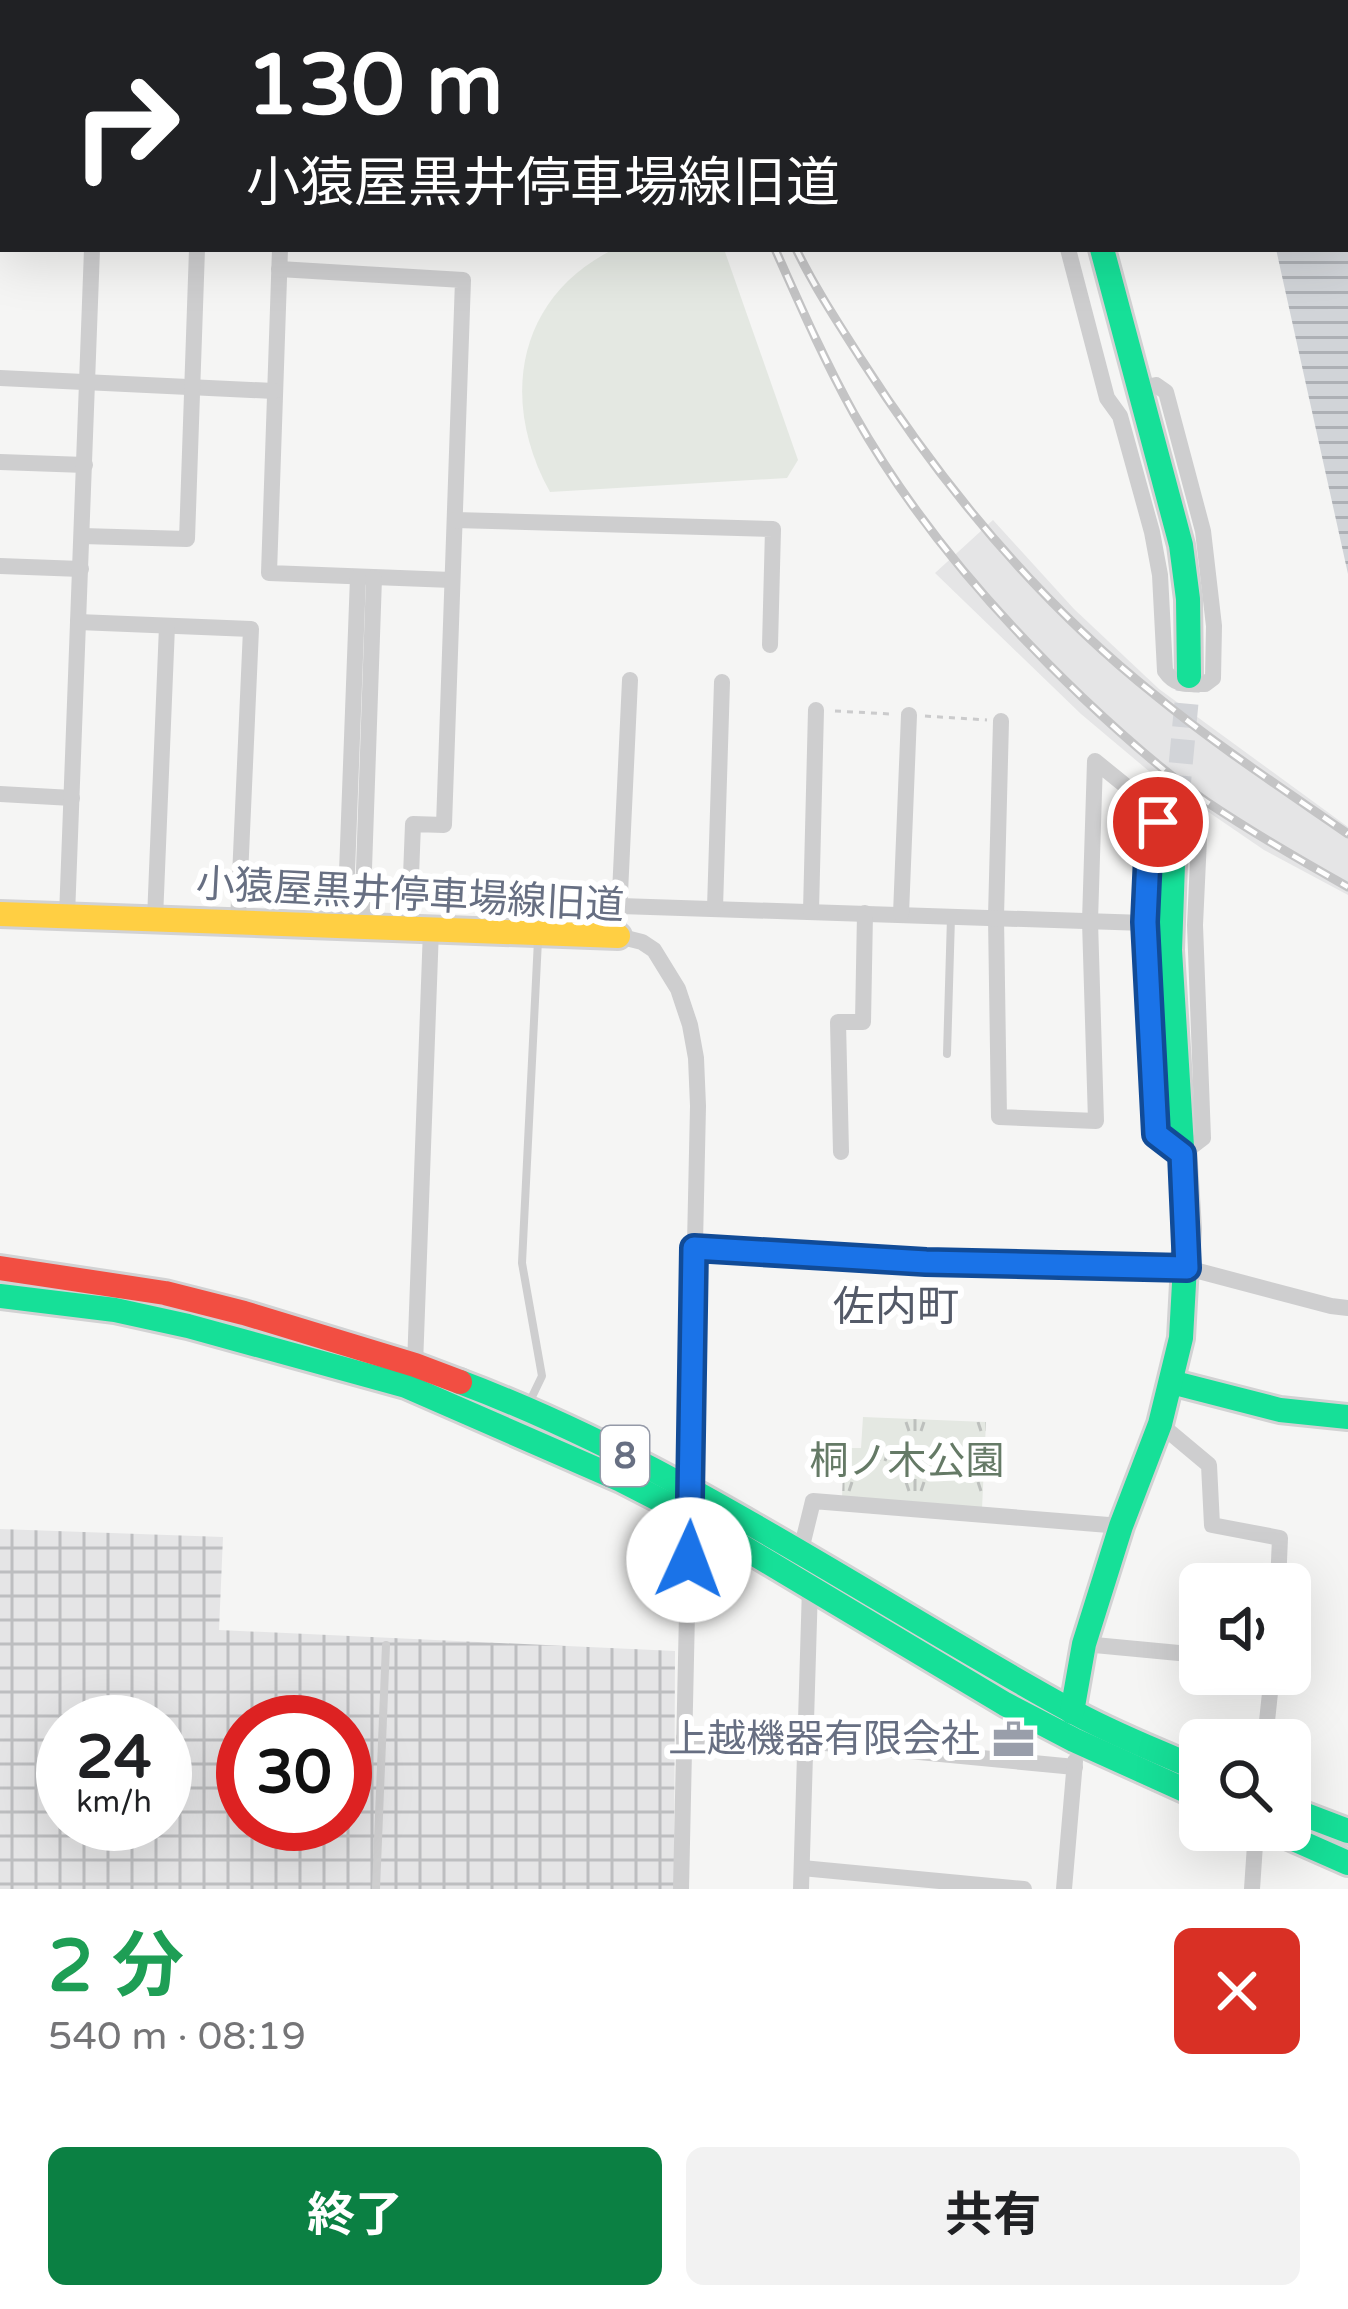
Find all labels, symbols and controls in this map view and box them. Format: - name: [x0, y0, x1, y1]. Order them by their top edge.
- text: 130 m: [246, 36, 503, 137]
- icon: right: [48, 48, 204, 204]
- text: 小猿屋黒井停車場線旧道: [246, 151, 840, 216]
- pin: [1107, 771, 1209, 873]
- icon: arrive: [1125, 789, 1191, 855]
- street label: 小猿屋黒井停車場線旧道: [195, 860, 625, 930]
- district label: 佐内町: [833, 1282, 959, 1333]
- road number: 8: [601, 1426, 649, 1486]
- park label: 桐ノ木公園: [809, 1438, 1005, 1485]
- position arrow: [626, 1497, 752, 1623]
- map controls: [1179, 1563, 1311, 1851]
- button: sound: [1179, 1563, 1311, 1695]
- speed limit sign: 30: [216, 1695, 372, 1851]
- place label: 上越機器有限会社: [668, 1716, 980, 1763]
- office icon: 上越機器有限会社: [991, 1716, 1037, 1762]
- button: search: [1179, 1719, 1311, 1851]
- text: 24: [76, 1722, 152, 1794]
- text: km/h: [76, 1784, 152, 1821]
- text: 2 分: [48, 1924, 184, 2011]
- button: close: [1174, 1928, 1300, 2054]
- text: 540 m · 08:19: [48, 2013, 306, 2060]
- button: 終了: [48, 2147, 662, 2285]
- button: 共有: [686, 2147, 1300, 2285]

